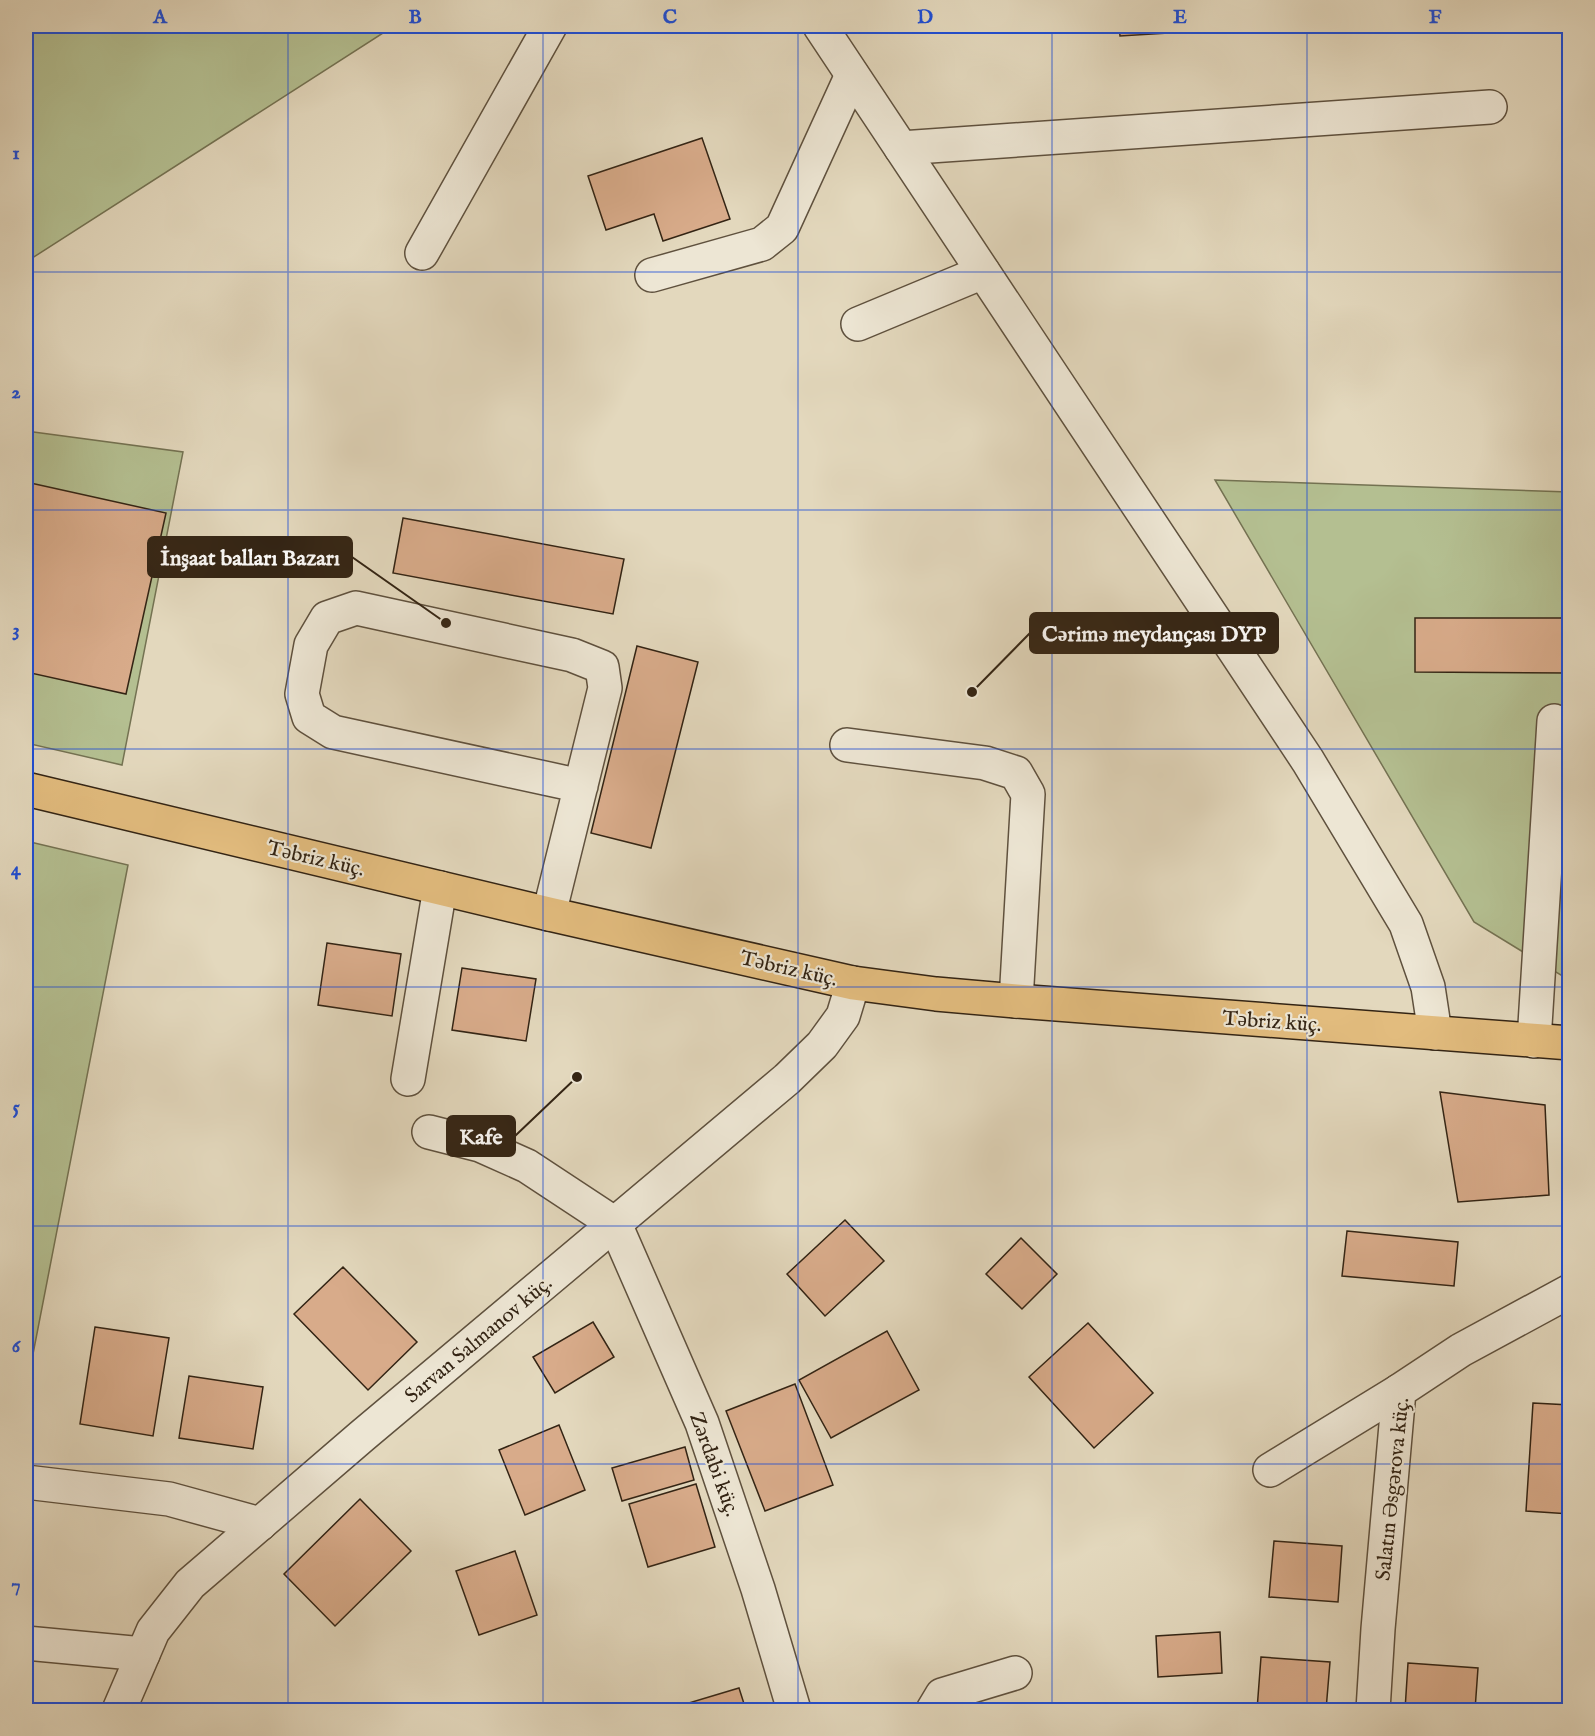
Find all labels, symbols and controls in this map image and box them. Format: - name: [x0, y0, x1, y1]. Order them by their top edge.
- text: A: [152, 5, 168, 30]
- text: B: [408, 5, 422, 30]
- text: C: [663, 5, 677, 30]
- text: D: [917, 5, 933, 30]
- text: E: [1173, 5, 1187, 30]
- text: F: [1429, 5, 1442, 30]
- text: 1: [12, 141, 20, 166]
- text: 2: [11, 380, 21, 405]
- callout: İnşaat balları Bazarı: [148, 537, 352, 577]
- text: İnşaat balları Bazarı: [160, 545, 340, 573]
- callout: Cərimə meydançası DYP: [1030, 613, 1278, 653]
- text: 3: [12, 618, 20, 643]
- text: Cərimə meydançası DYP: [1042, 621, 1266, 649]
- street label: Təbriz küç.: [264, 835, 367, 884]
- text: 4: [11, 857, 22, 882]
- street label: Təbriz küç.: [737, 945, 840, 994]
- street label: Təbriz küç.: [1222, 1006, 1322, 1039]
- text: 5: [12, 1095, 20, 1120]
- callout: Kafe: [447, 1116, 515, 1156]
- text: Kafe: [459, 1124, 503, 1152]
- street label: Sarvan Salmanov küç.: [400, 1271, 558, 1410]
- text: 6: [12, 1334, 22, 1359]
- street label: Salatın Əsgərova küç.: [1370, 1396, 1417, 1582]
- street label: Zərdabi küç.: [682, 1409, 745, 1520]
- text: 7: [11, 1573, 21, 1598]

